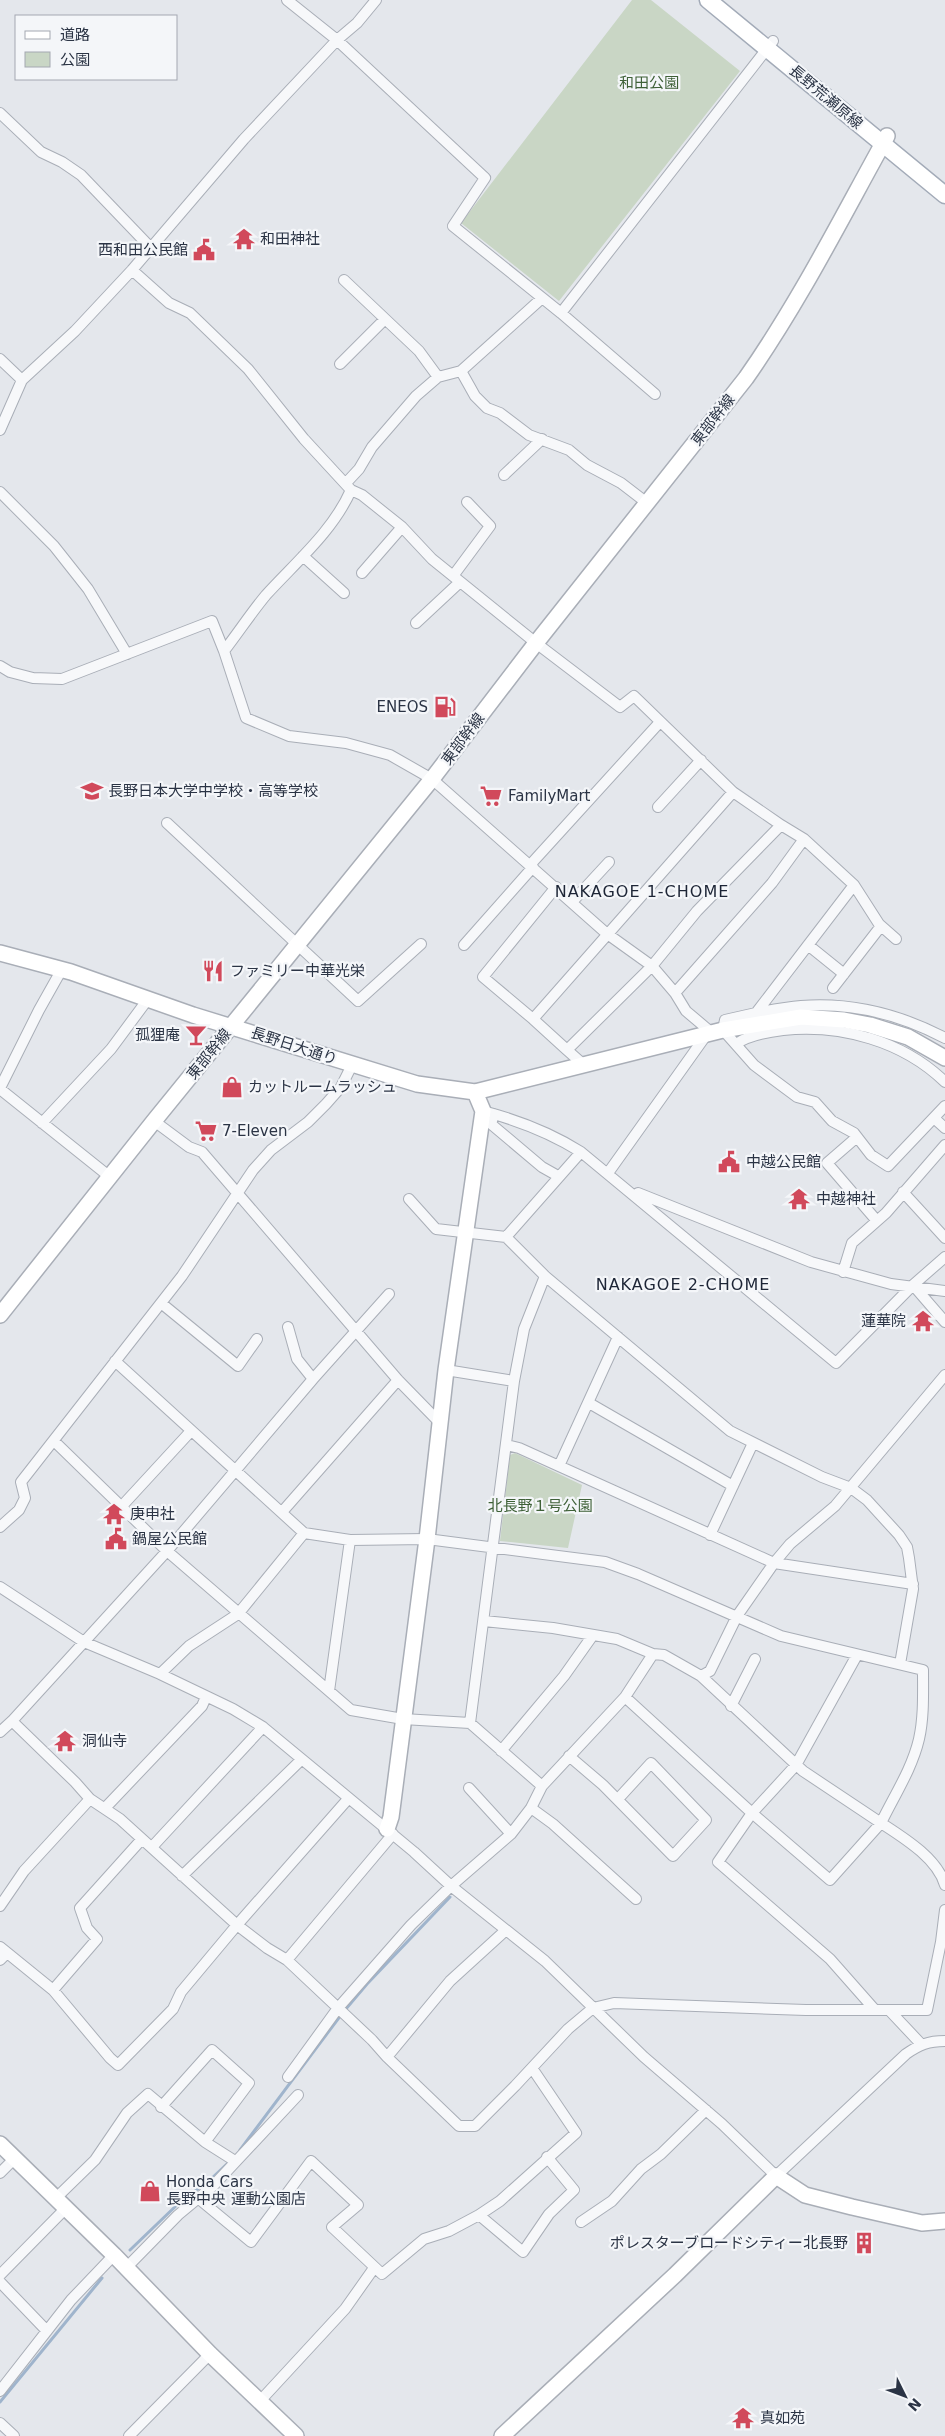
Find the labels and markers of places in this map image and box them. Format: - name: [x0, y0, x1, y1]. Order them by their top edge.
- temple icon: 和田神社: [231, 226, 257, 252]
- place label: 和田神社: [260, 230, 320, 248]
- public building icon: 西和田公民館: [191, 237, 217, 263]
- place label: 西和田公民館: [98, 241, 188, 259]
- fuel station icon: ENEOS: [432, 694, 458, 720]
- place label: ENEOS: [376, 698, 428, 716]
- school or university icon: 長野日本大学中学校・高等学校: [79, 778, 105, 804]
- place label: 長野日本大学中学校・高等学校: [108, 782, 318, 800]
- supermarket icon: FamilyMart: [478, 783, 504, 809]
- place label: FamilyMart: [508, 787, 591, 805]
- restaurant icon: ファミリー中華光栄: [200, 958, 226, 984]
- place label: ファミリー中華光栄: [230, 962, 365, 980]
- bar icon: 孤狸庵: [183, 1022, 209, 1048]
- place label: 孤狸庵: [135, 1026, 180, 1044]
- shop icon: カットルームラッシュ: [219, 1074, 245, 1100]
- place label: カットルームラッシュ: [248, 1078, 397, 1096]
- supermarket icon: 7-Eleven: [193, 1118, 219, 1144]
- place label: 7-Eleven: [222, 1122, 287, 1140]
- public building icon: 中越公民館: [716, 1149, 742, 1175]
- place label: 中越公民館: [746, 1153, 821, 1171]
- temple icon: 中越神社: [786, 1186, 812, 1212]
- place label: 中越神社: [816, 1190, 876, 1208]
- temple icon: 蓮華院: [910, 1308, 936, 1334]
- place label: 蓮華院: [861, 1312, 906, 1330]
- temple icon: 庚申社: [101, 1501, 127, 1527]
- place label: 庚申社: [130, 1505, 175, 1523]
- public building icon: 鍋屋公民館: [103, 1526, 129, 1552]
- place label: 鍋屋公民館: [132, 1530, 207, 1548]
- temple icon: 洞仙寺: [52, 1728, 78, 1754]
- place label: 洞仙寺: [82, 1732, 127, 1750]
- place label: Honda Cars 長野中央 運動公園店: [166, 2173, 306, 2208]
- shop icon: Honda Cars 長野中央 運動公園店: [137, 2178, 163, 2204]
- building icon: ポレスターブロードシティー北長野: [851, 2230, 877, 2256]
- place label: ポレスターブロードシティー北長野: [610, 2234, 848, 2252]
- temple icon: 真如苑: [730, 2405, 756, 2431]
- place label: 真如苑: [760, 2409, 805, 2427]

